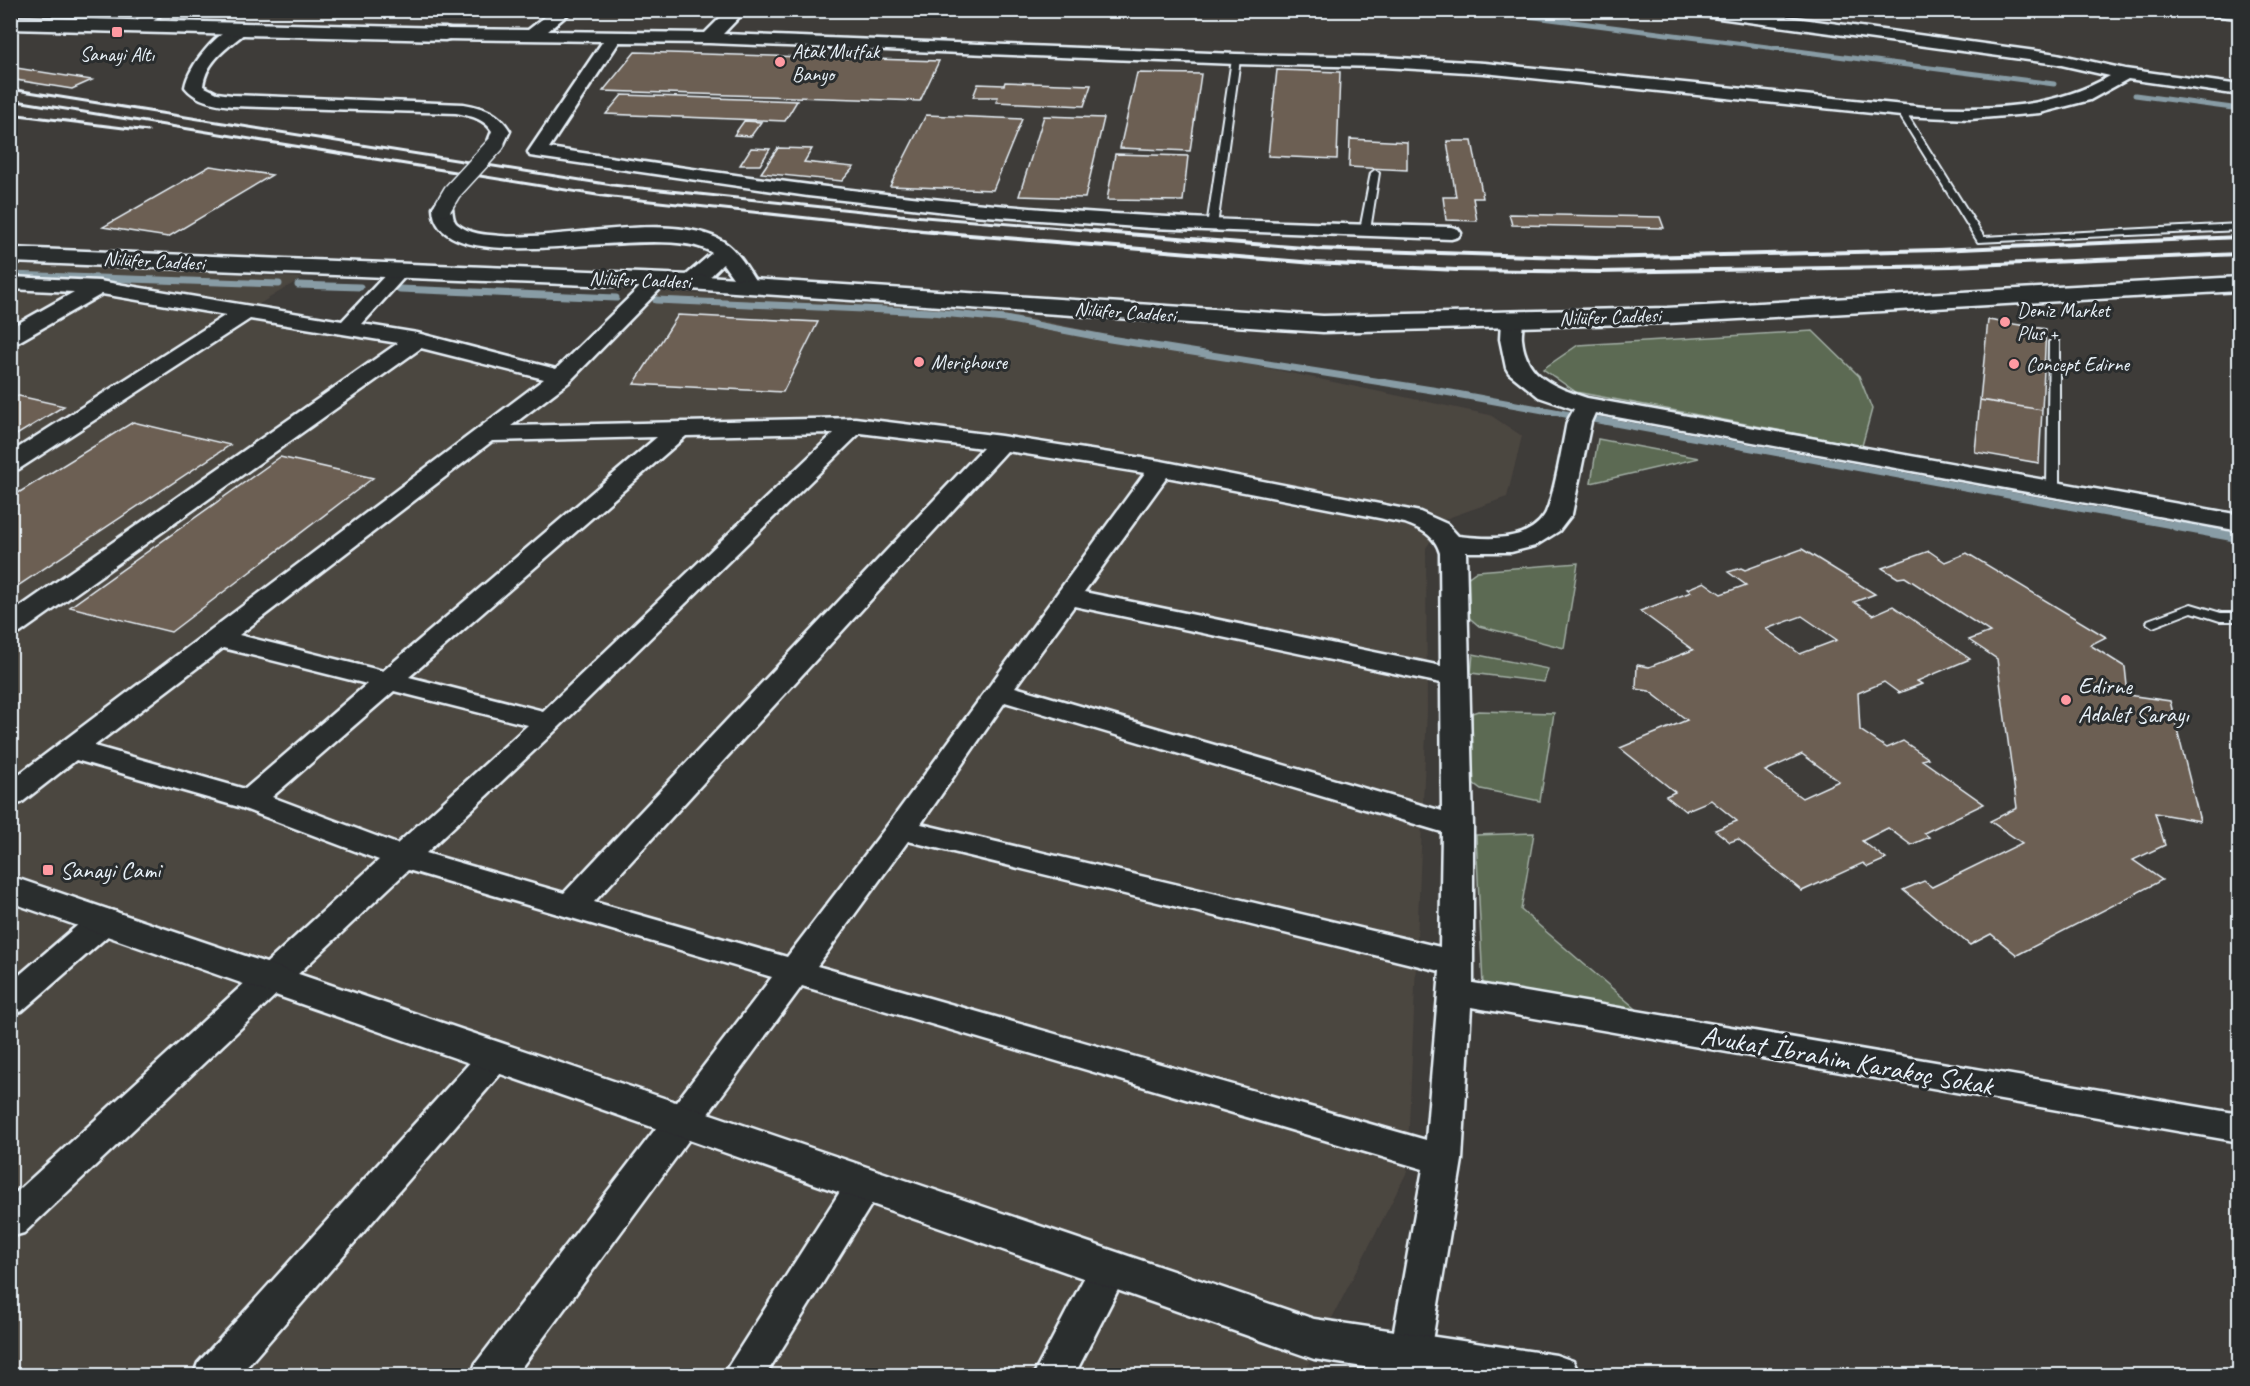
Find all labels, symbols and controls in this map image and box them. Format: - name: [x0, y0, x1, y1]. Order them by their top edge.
- marker: Sanayi Altı: [110, 25, 124, 39]
- place label: Atak Mutfak Banyo: [792, 39, 881, 87]
- place label: Sanayi Altı: [80, 42, 155, 67]
- marker: Atak Mutfak Banyo: [773, 55, 787, 69]
- street label: Nilüfer Caddesi: [103, 246, 208, 276]
- street label: Nilüfer Caddesi: [589, 266, 693, 294]
- street label: Nilüfer Caddesi: [1074, 296, 1179, 328]
- place label: Deniz Market Plus +: [2017, 298, 2112, 346]
- street label: Nilüfer Caddesi: [1559, 303, 1663, 331]
- marker: Deniz Market Plus +: [1998, 315, 2012, 329]
- place label: Meriçhouse: [931, 350, 1008, 375]
- place label: Concept Edirne: [2026, 352, 2130, 377]
- marker: Meriçhouse: [912, 355, 926, 369]
- marker: Concept Edirne: [2007, 357, 2021, 371]
- place label: Edirne Adalet Sarayı: [2078, 671, 2190, 729]
- marker: Edirne Adalet Sarayı: [2059, 693, 2073, 707]
- place label: Sanayi Cami: [60, 855, 163, 885]
- marker: Sanayi Cami: [41, 863, 55, 877]
- street label: Avukat İbrahim Karakoç Sokak: [1698, 1017, 1997, 1103]

